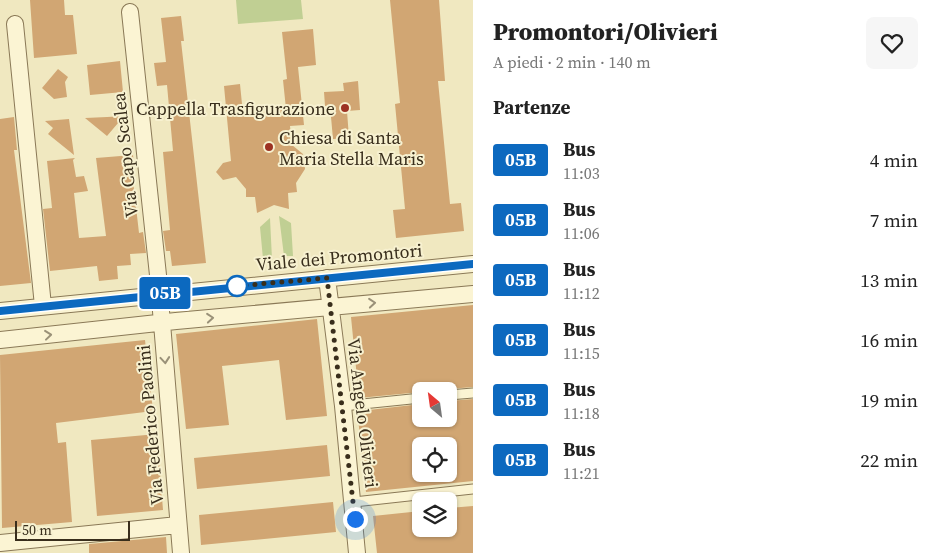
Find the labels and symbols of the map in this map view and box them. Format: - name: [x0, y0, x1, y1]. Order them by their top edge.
- street label: Via Capo Scalea: [106, 90, 144, 219]
- place label: Cappella Trasfigurazione: [136, 96, 335, 121]
- marker: Cappella Trasfigurazione: [339, 102, 351, 114]
- place label: Chiesa di Santa Maria Stella Maris: [279, 125, 424, 171]
- marker: Chiesa di Santa Maria Stella Maris: [263, 141, 275, 153]
- street label: Viale dei Promontori: [255, 237, 423, 277]
- unlabelled marker: [226, 275, 248, 297]
- line badge: 05B: [136, 277, 194, 309]
- one-way arrow: [368, 297, 376, 308]
- one-way arrow: [206, 312, 214, 323]
- one-way arrow: [45, 329, 53, 340]
- street label: Via Angelo Olivieri: [341, 337, 385, 489]
- street label: Via Federico Paolini: [131, 344, 169, 506]
- one-way arrow: [160, 356, 171, 364]
- north arrow: [412, 382, 458, 428]
- your location: [343, 507, 368, 532]
- scale bar: [15, 518, 130, 541]

